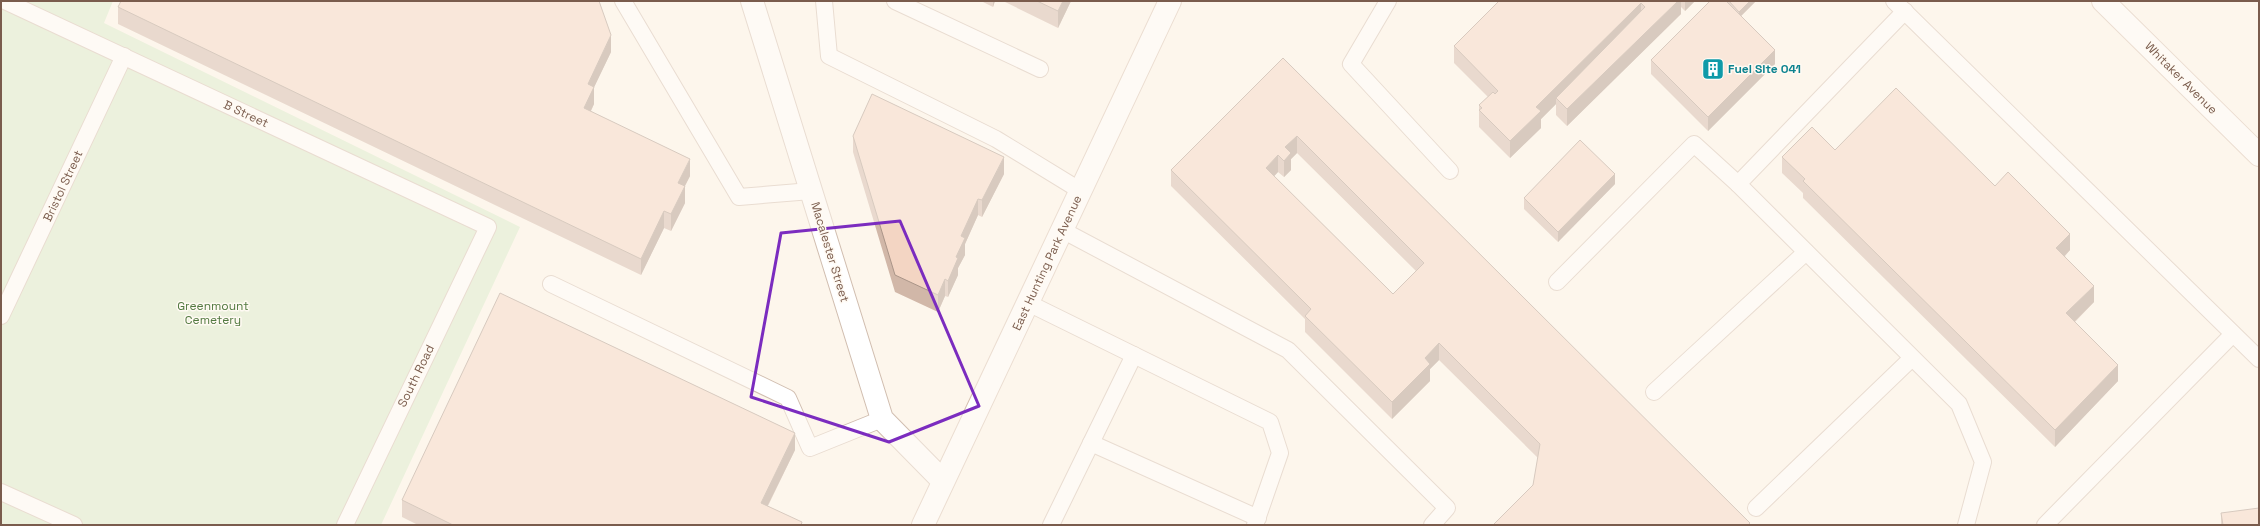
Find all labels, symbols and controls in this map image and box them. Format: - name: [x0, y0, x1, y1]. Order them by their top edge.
- street label: Whitaker Avenue: [2141, 38, 2221, 118]
- building icon: Fuel Site 041: [1700, 56, 1726, 82]
- place label: Fuel Site 041: [1728, 61, 1801, 77]
- street label: B Street: [221, 97, 271, 131]
- street label: Bristol Street: [39, 148, 87, 224]
- street label: East Hunting Park Avenue: [1009, 193, 1085, 333]
- street label: Macalester Street: [807, 200, 853, 304]
- park label: Greenmount Cemetery: [177, 298, 249, 328]
- street label: South Road: [394, 342, 438, 410]

